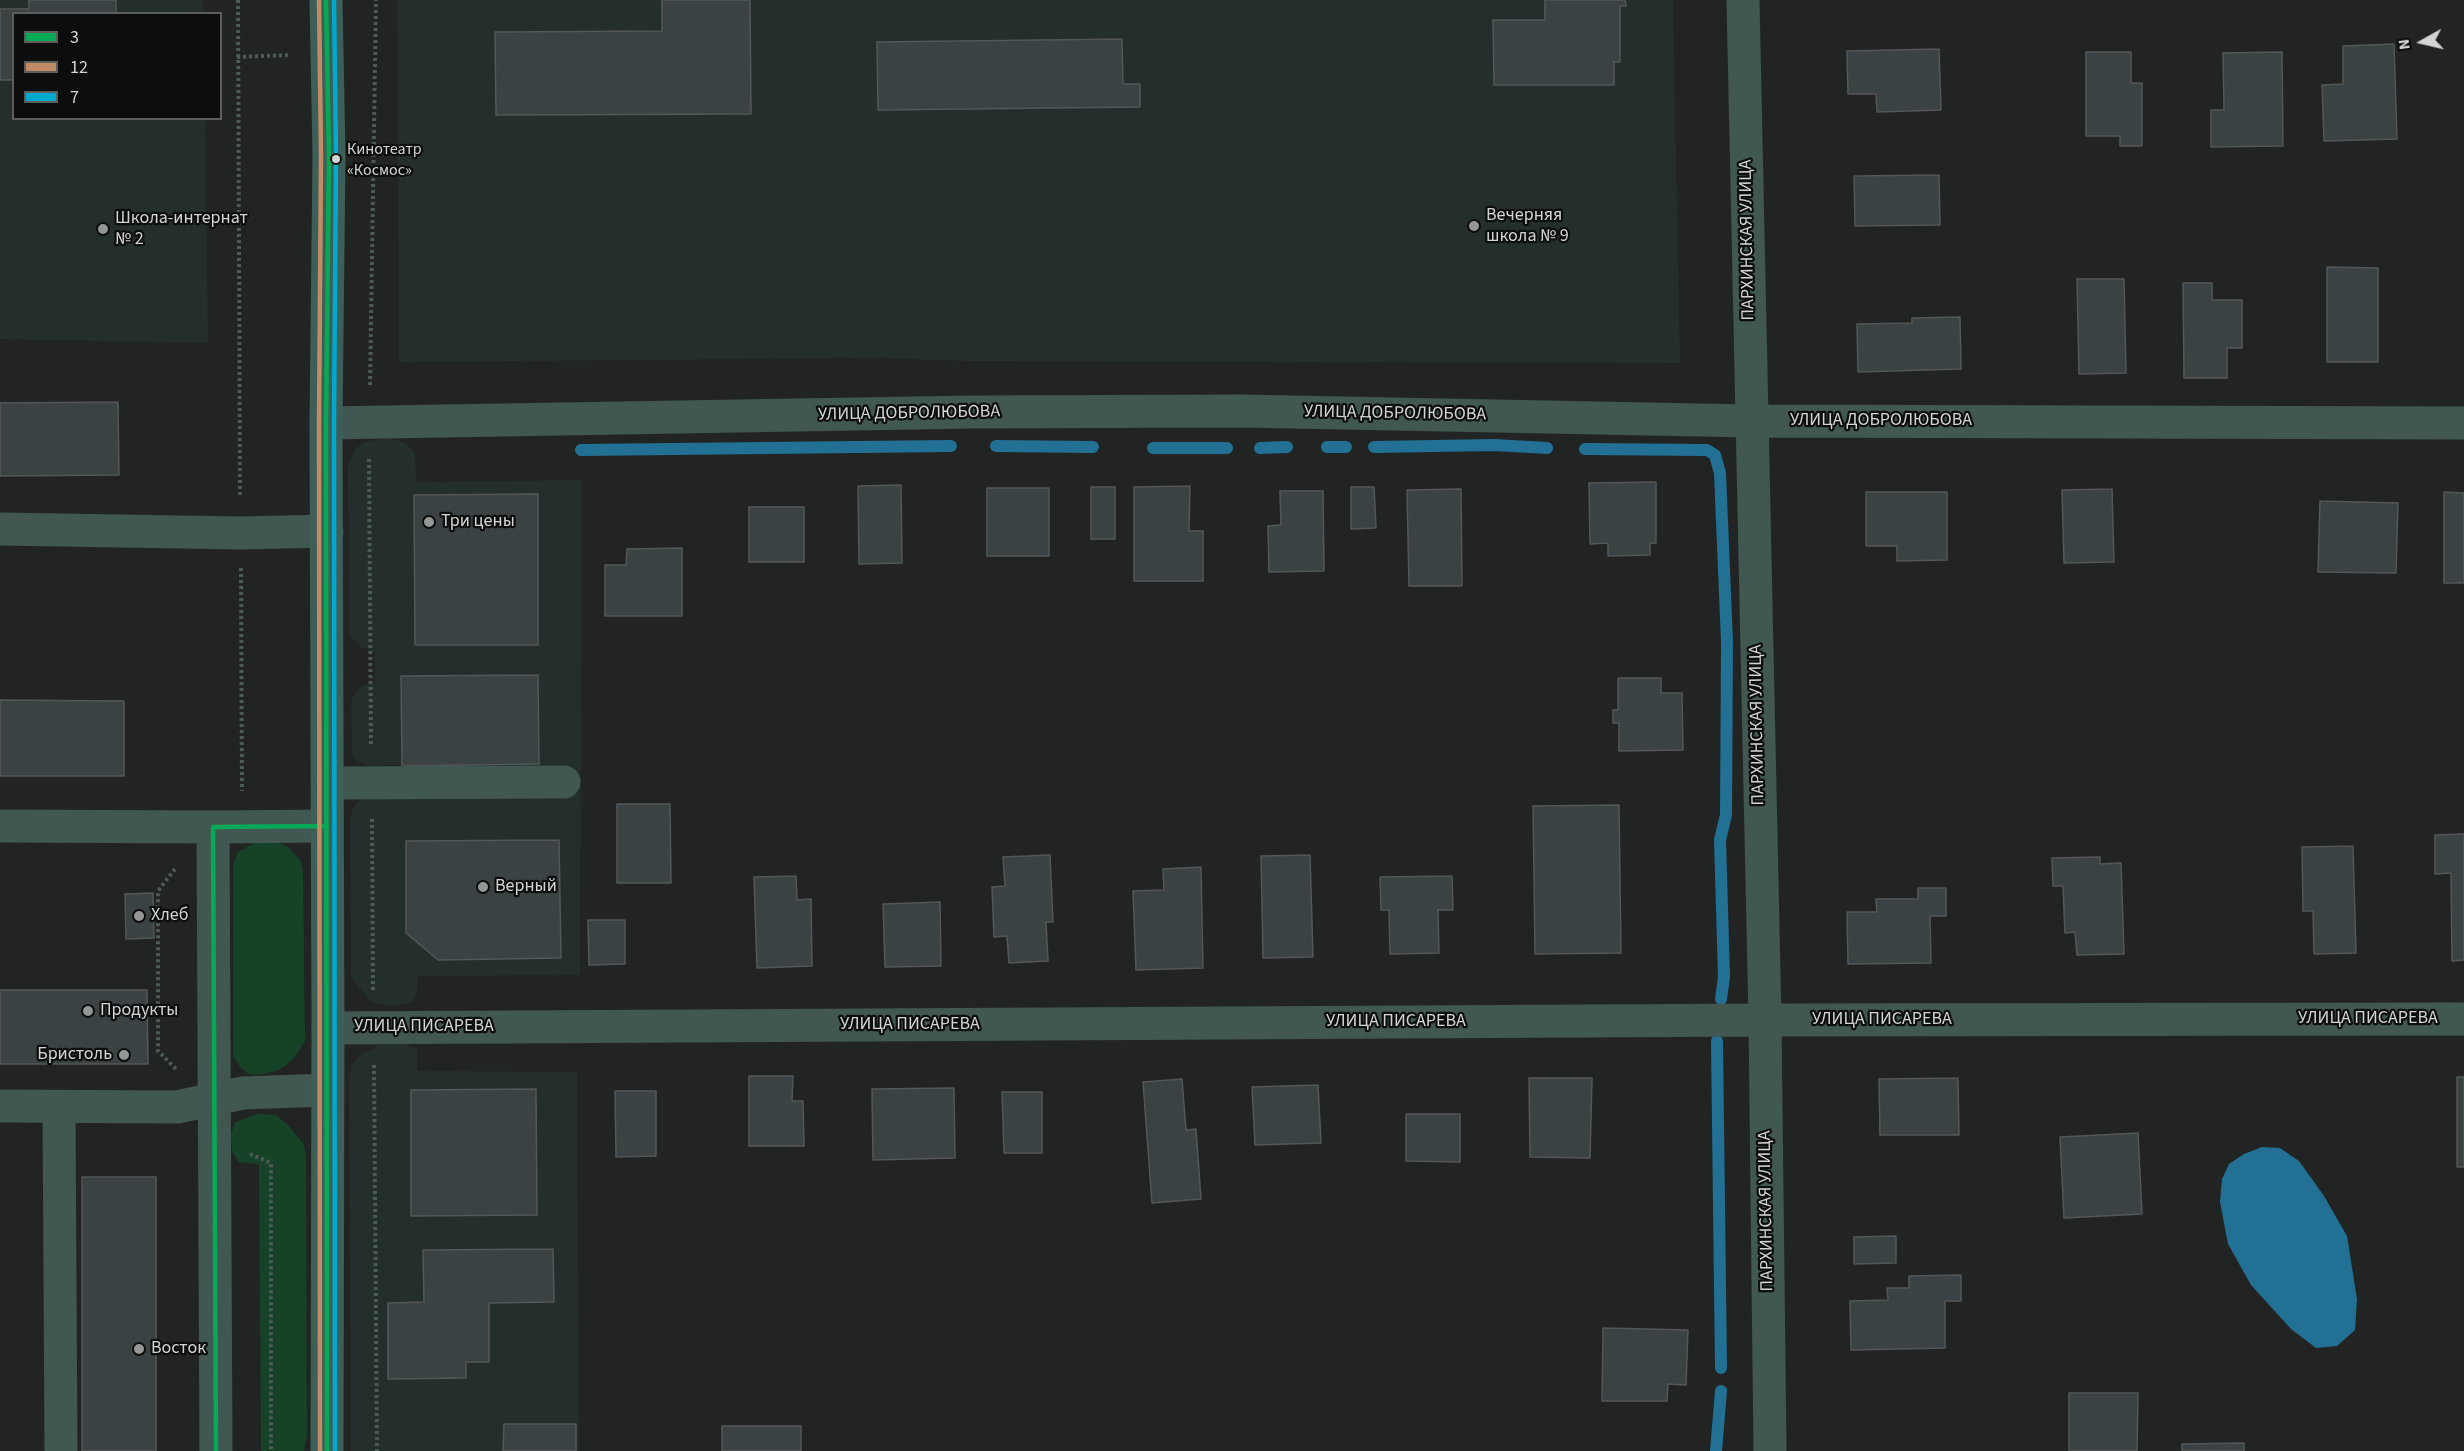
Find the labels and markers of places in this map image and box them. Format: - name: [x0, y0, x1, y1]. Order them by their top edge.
- place label: Кинотеатр «Космос»: [347, 140, 422, 178]
- marker: Кинотеатр «Космос»: [330, 153, 342, 165]
- place label: Вечерняя школа № 9: [1486, 205, 1569, 248]
- place label: Школа-интернат № 2: [115, 208, 248, 250]
- marker: Вечерняя школа № 9: [1467, 219, 1481, 233]
- marker: Школа-интернат № 2: [96, 222, 110, 236]
- place label: Три цены: [441, 511, 515, 533]
- marker: Три цены: [422, 515, 436, 529]
- place label: Верный: [495, 876, 557, 898]
- marker: Верный: [476, 880, 490, 894]
- place label: Хлеб: [151, 905, 189, 927]
- marker: Хлеб: [132, 909, 146, 923]
- place label: Продукты: [100, 1000, 178, 1022]
- marker: Продукты: [81, 1004, 95, 1018]
- place label: Бристоль: [37, 1044, 112, 1066]
- marker: Бристоль: [117, 1048, 131, 1062]
- place label: Восток: [151, 1338, 206, 1360]
- marker: Восток: [132, 1342, 146, 1356]

